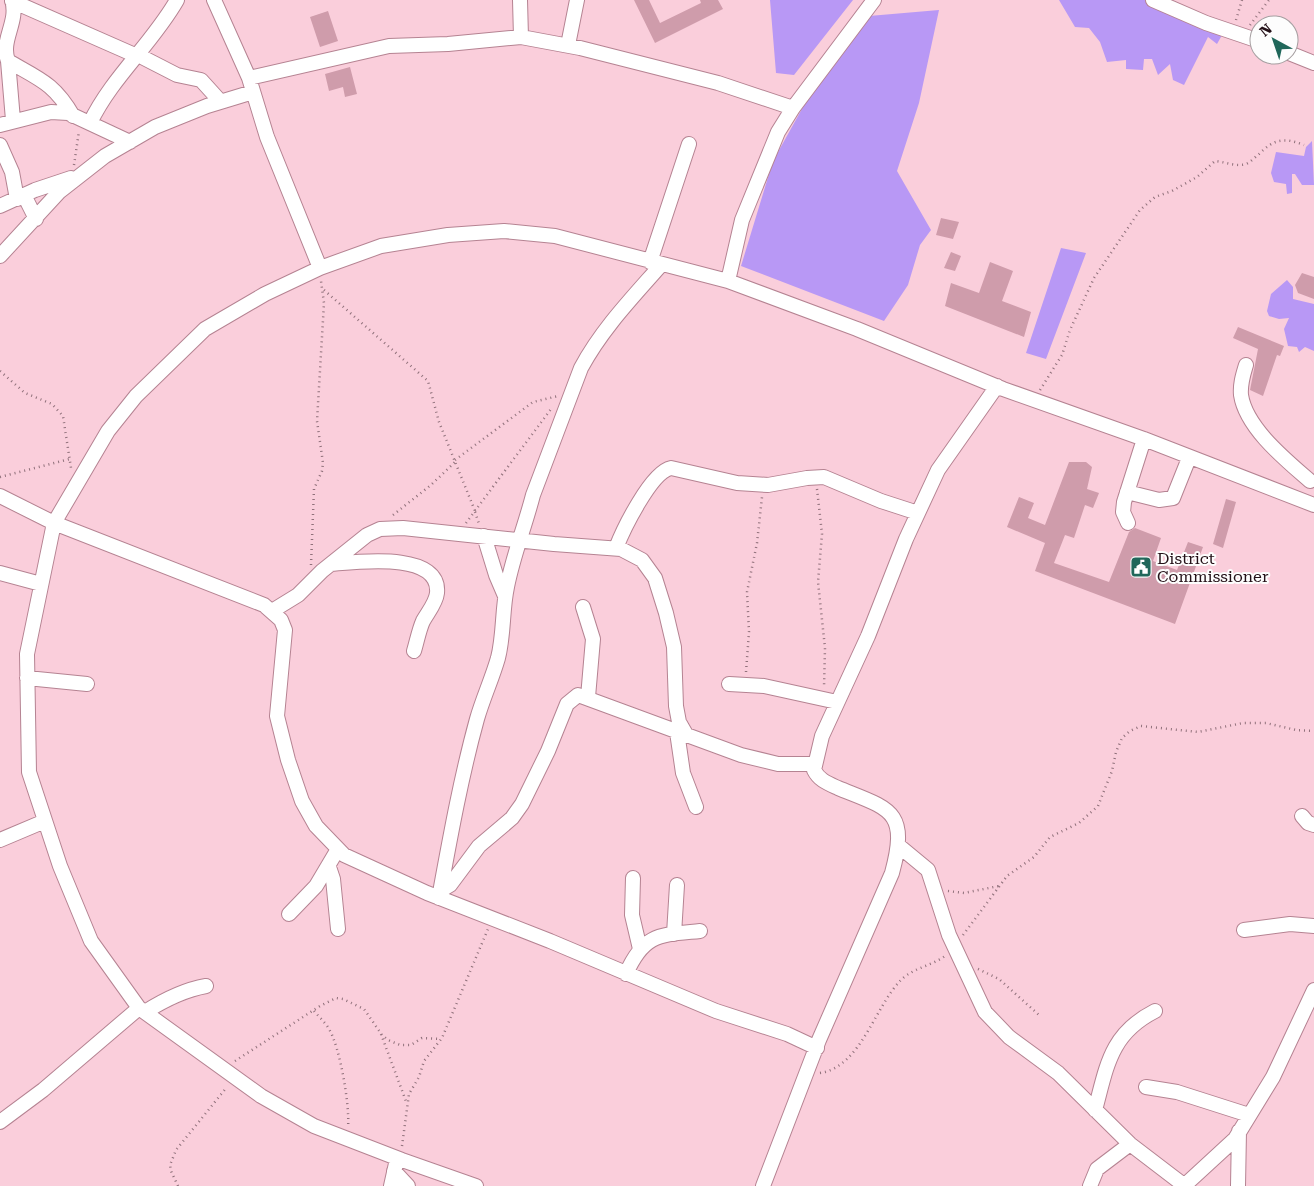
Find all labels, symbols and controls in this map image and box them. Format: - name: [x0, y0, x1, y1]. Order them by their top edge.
- north arrow: [1249, 15, 1299, 65]
- text: N: [1256, 20, 1275, 40]
- place label: District Commissioner: [1157, 549, 1269, 586]
- public building icon: District Commissioner: [1129, 555, 1153, 579]

